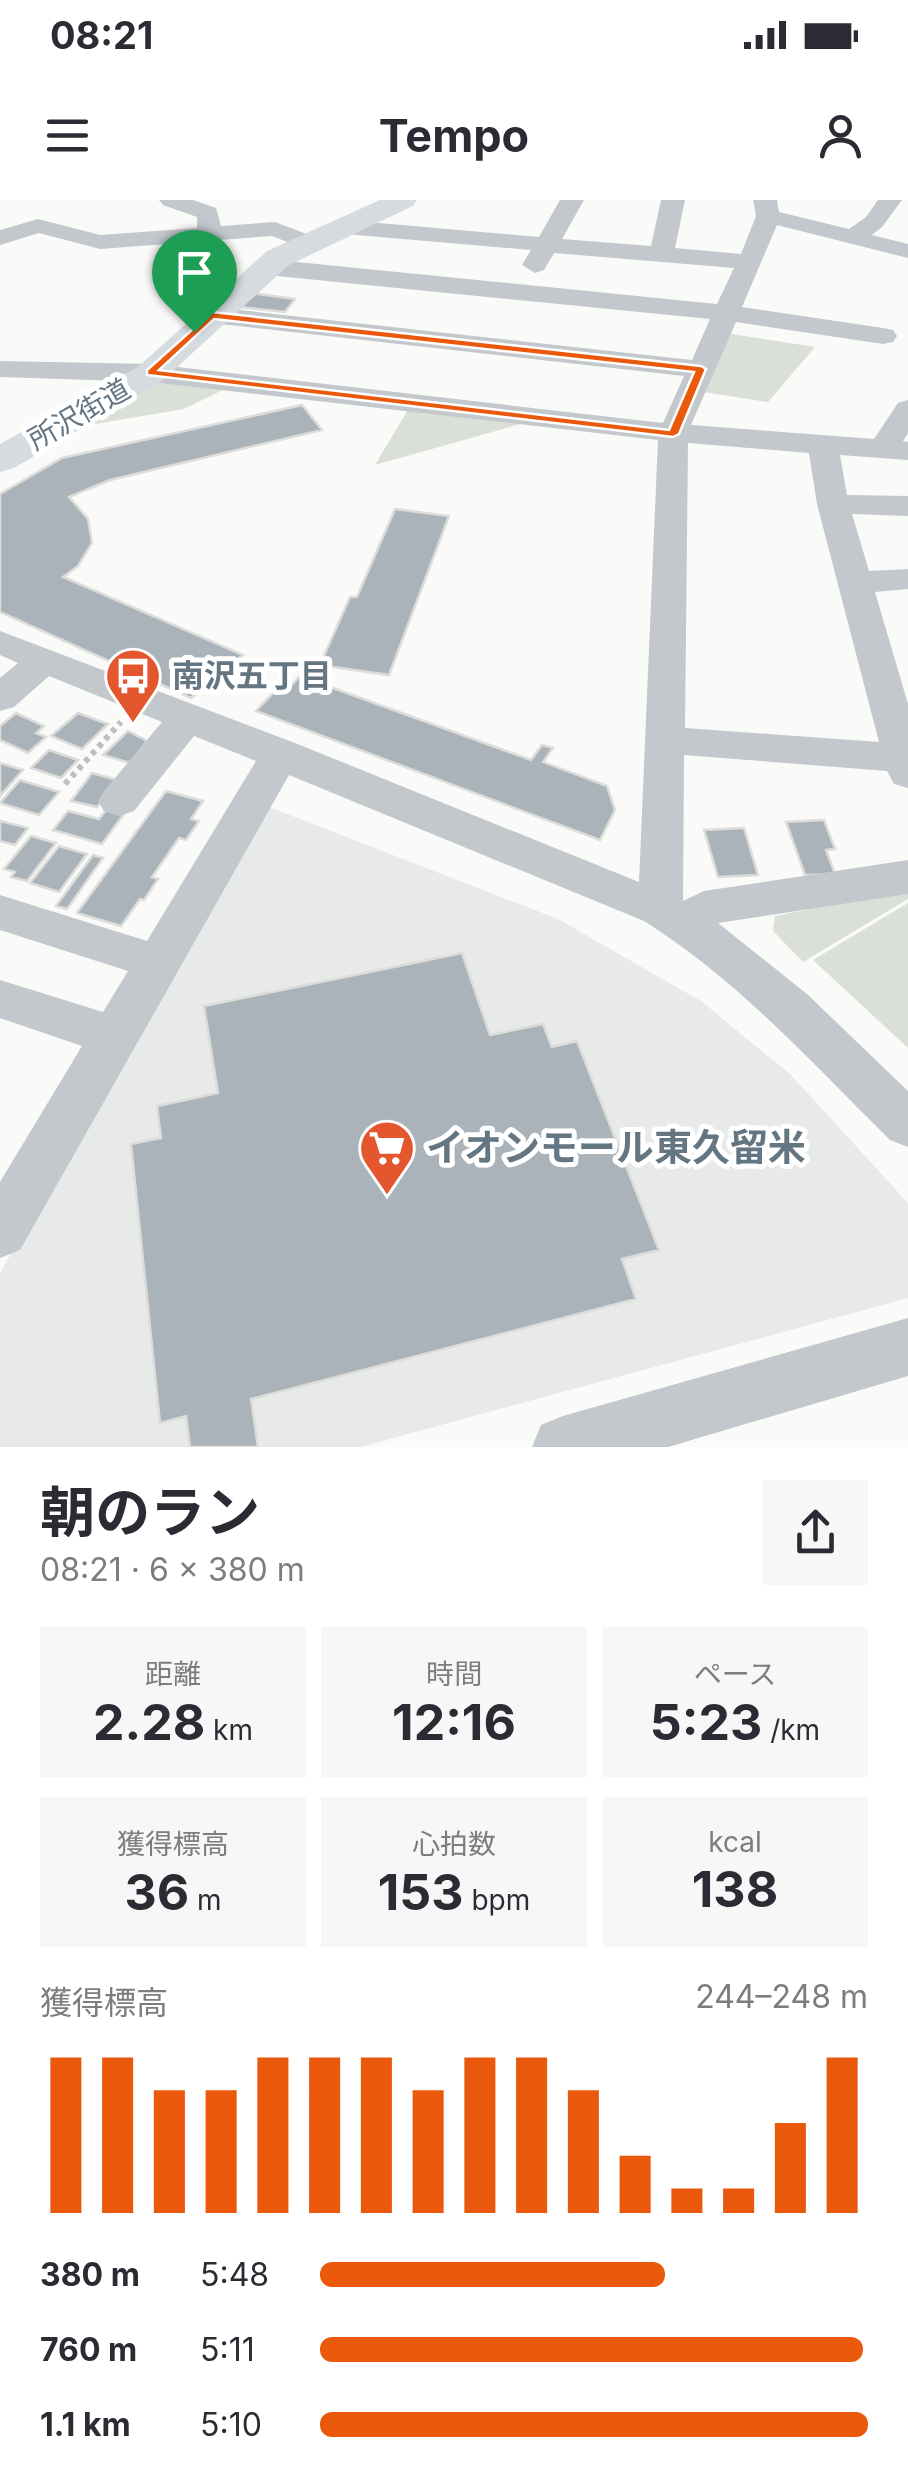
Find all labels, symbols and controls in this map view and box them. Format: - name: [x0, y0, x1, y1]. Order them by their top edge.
- text: 08:21: [50, 12, 153, 58]
- icon: menu: [40, 108, 95, 163]
- text: Tempo: [379, 108, 529, 163]
- icon: person: [813, 108, 868, 163]
- pin: [152, 230, 237, 333]
- icon: arrive: [167, 245, 222, 300]
- street label: 所沢街道: [22, 371, 136, 457]
- bus stop icon: 南沢五丁目: [103, 646, 163, 725]
- place label: 南沢五丁目: [172, 656, 332, 695]
- supermarket icon: イオンモール東久留米: [357, 1118, 417, 1197]
- place label: イオンモール東久留米: [426, 1124, 806, 1170]
- text: 朝のラン: [40, 1479, 260, 1545]
- button: share: [763, 1480, 868, 1585]
- text: 08:21 · 6 × 380 m: [40, 1550, 305, 1589]
- text: 距離: [145, 1657, 201, 1691]
- text: 時間: [426, 1657, 482, 1691]
- text: ペース: [694, 1657, 776, 1691]
- text: 2.28: [93, 1692, 205, 1752]
- text: 12:16: [392, 1692, 516, 1752]
- text: 5:23: [650, 1692, 762, 1752]
- text: km: [205, 1713, 253, 1747]
- text: /km: [762, 1713, 820, 1747]
- text: kcal: [708, 1825, 762, 1859]
- text: 獲得標高: [117, 1827, 229, 1861]
- text: 心拍数: [412, 1827, 496, 1861]
- text: 138: [692, 1859, 778, 1919]
- text: 36: [124, 1862, 189, 1922]
- text: 153: [378, 1862, 464, 1922]
- text: m: [189, 1883, 222, 1917]
- text: bpm: [464, 1883, 530, 1917]
- text: 244–248 m: [695, 1977, 868, 2016]
- text: 獲得標高: [40, 1983, 168, 2022]
- text: 380 m: [40, 2255, 140, 2294]
- text: 5:48: [200, 2255, 269, 2294]
- text: 760 m: [40, 2330, 137, 2369]
- text: 5:11: [200, 2330, 255, 2369]
- text: 1.1 km: [40, 2405, 131, 2444]
- text: 5:10: [200, 2405, 262, 2444]

